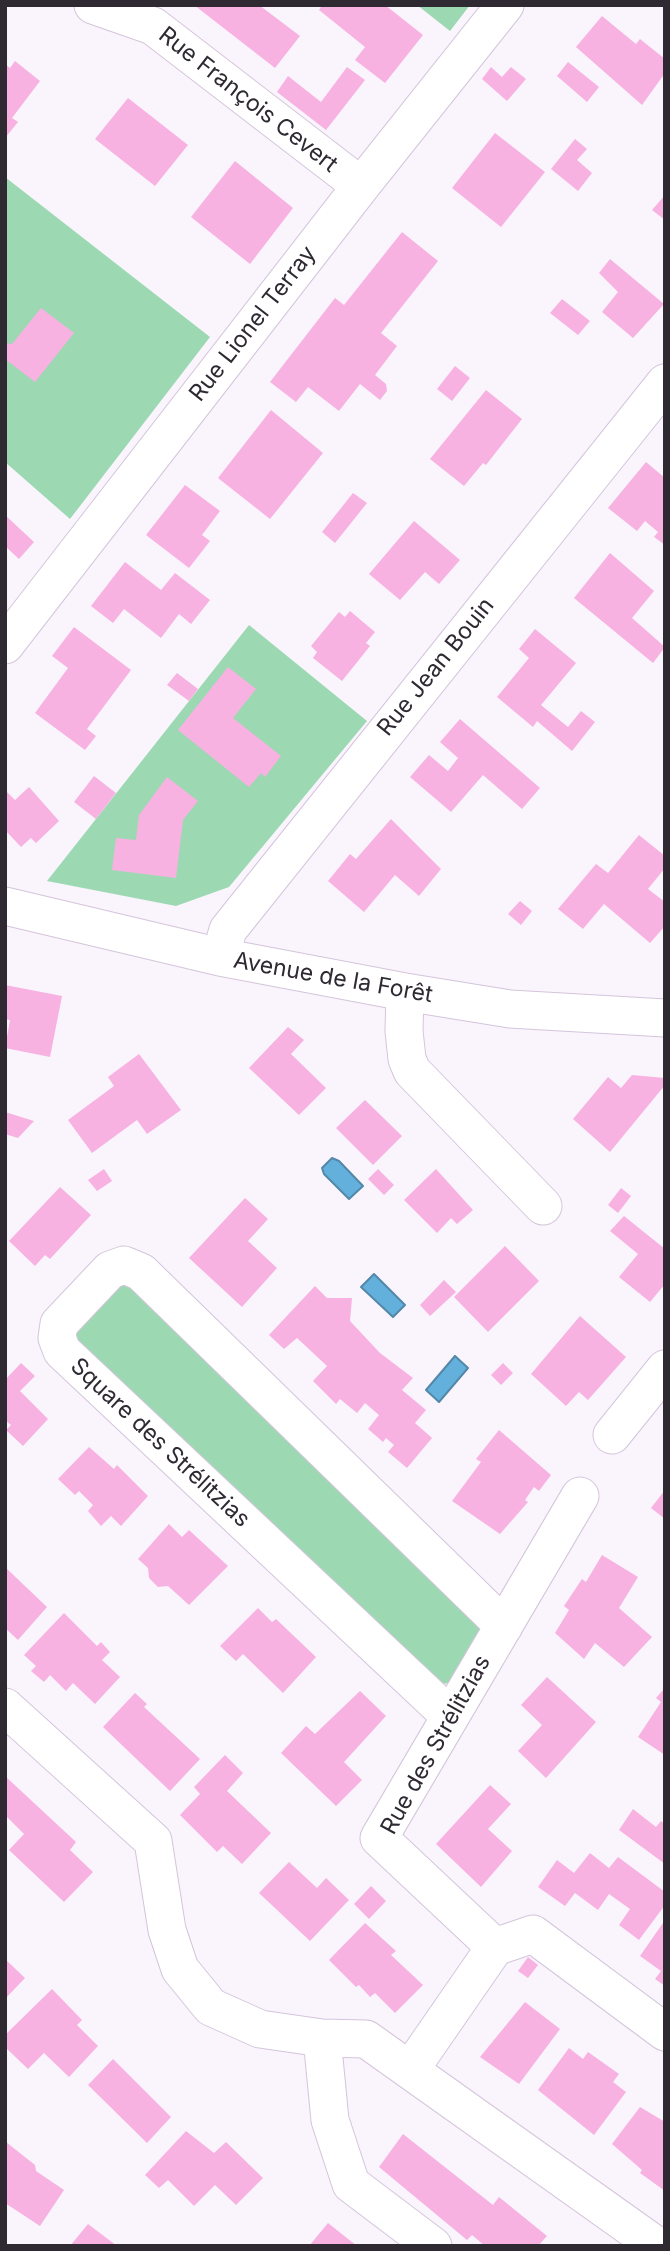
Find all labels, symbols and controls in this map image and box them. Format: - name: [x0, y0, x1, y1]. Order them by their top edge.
- street label: Rue François Cevert: [153, 22, 343, 178]
- street label: Rue Lionel Terray: [184, 241, 322, 407]
- street label: Rue Jean Bouin: [372, 592, 500, 742]
- street label: Avenue de la Forêt: [231, 947, 435, 1009]
- street label: Square des Strélitzias: [64, 1353, 256, 1533]
- street label: Rue des Strélitzias: [375, 1651, 497, 1839]

